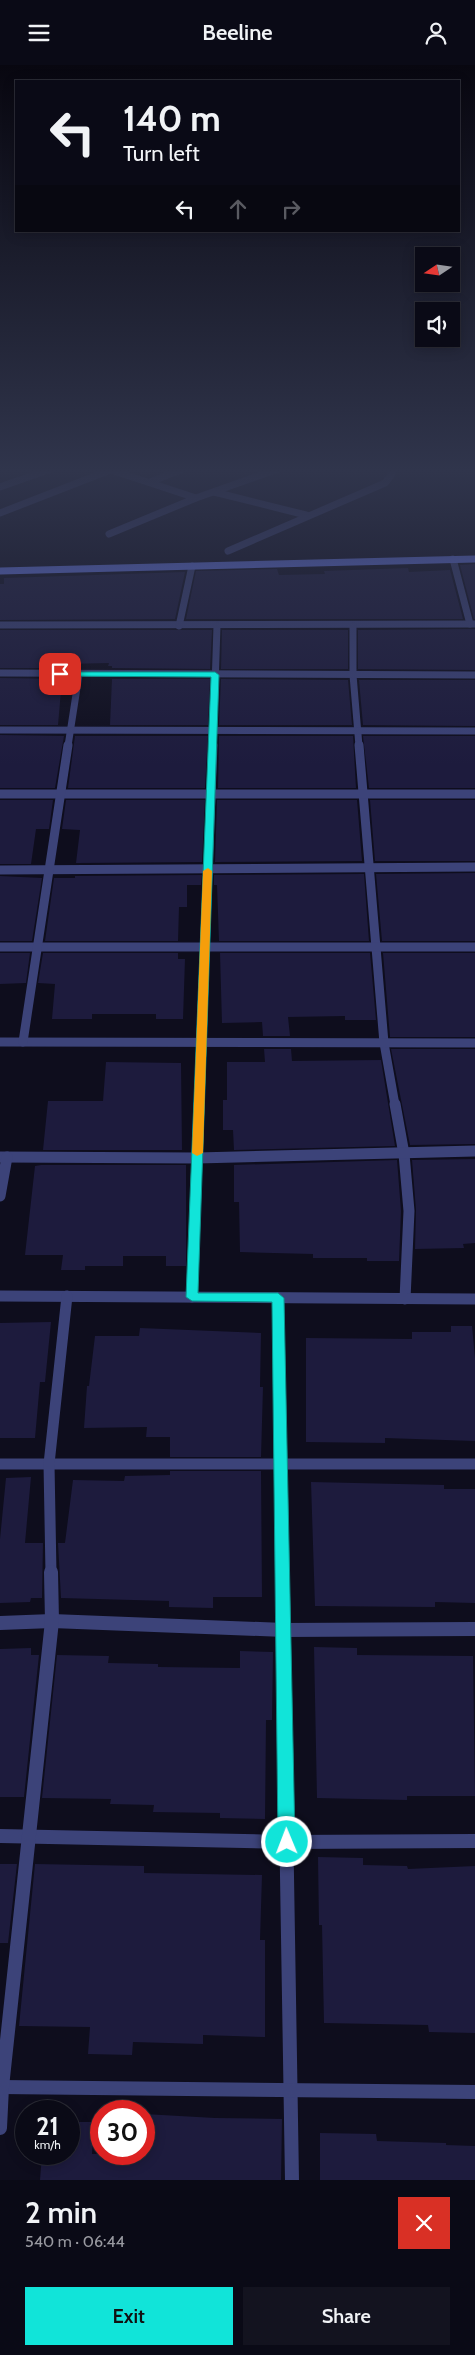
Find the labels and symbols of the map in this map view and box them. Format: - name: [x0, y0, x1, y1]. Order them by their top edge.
- north arrow: [415, 247, 460, 293]
- pin: [39, 653, 81, 695]
- position arrow: [260, 1815, 312, 1867]
- speed limit sign: 30: [90, 2100, 155, 2165]

